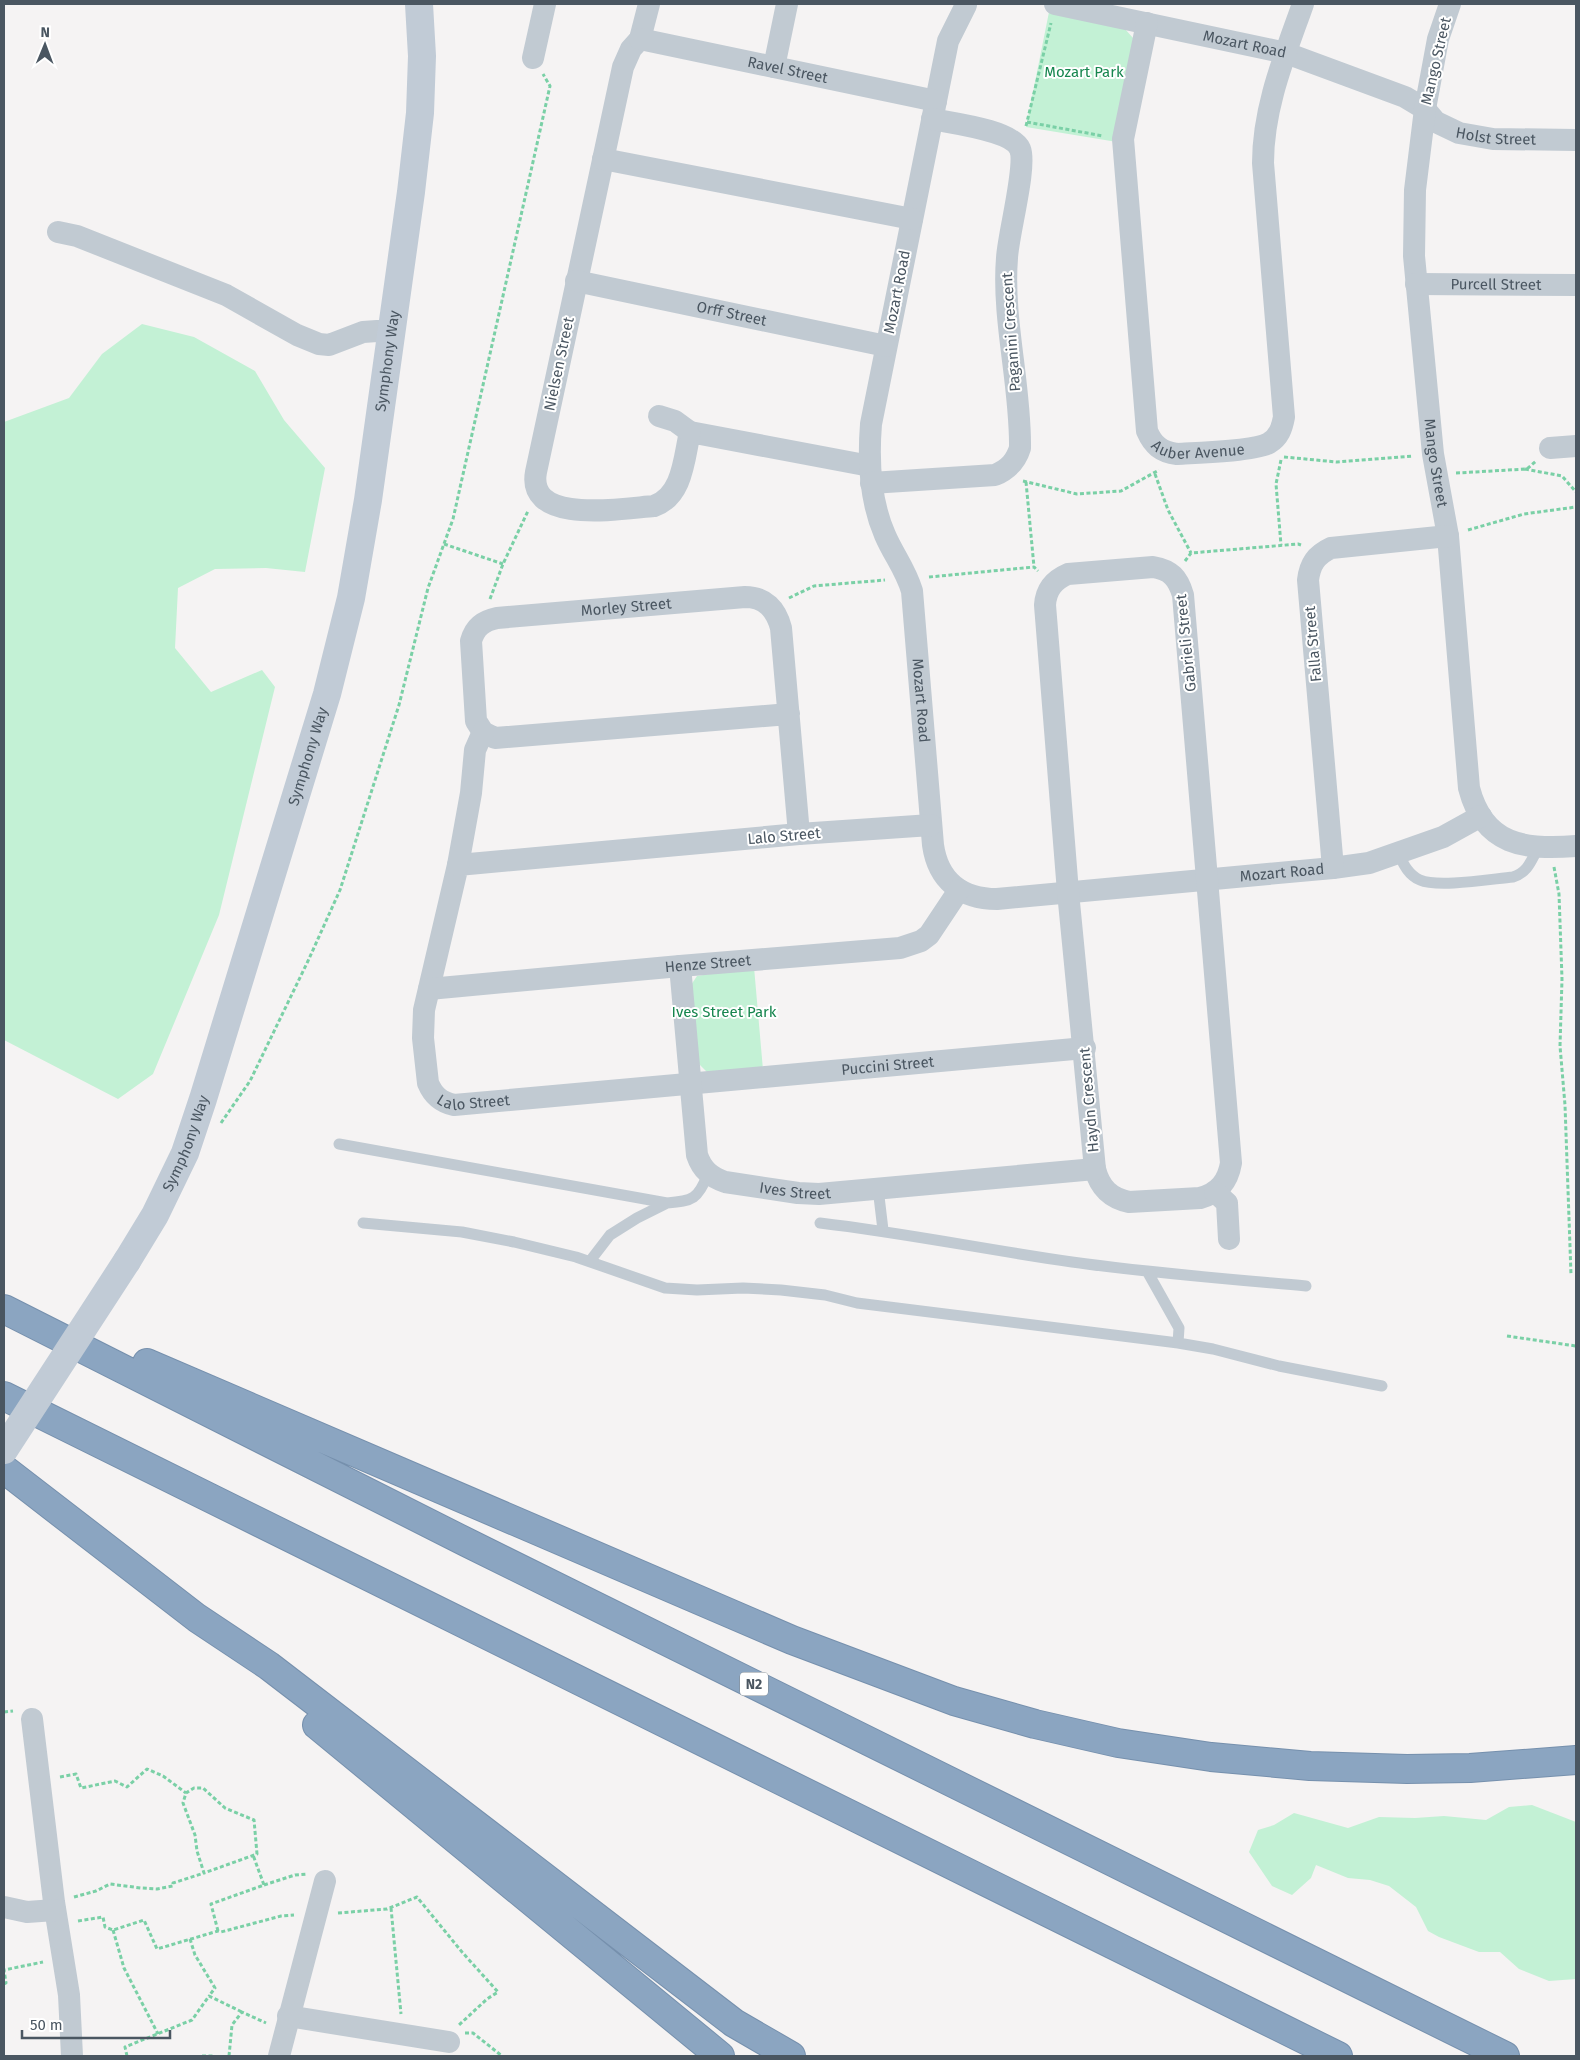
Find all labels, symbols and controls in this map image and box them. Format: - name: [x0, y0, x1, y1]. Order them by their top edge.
- street label: Mango Street: [1417, 15, 1455, 107]
- north arrow: [20, 20, 70, 70]
- text: N: [40, 24, 50, 41]
- street label: Mozart Road: [1201, 27, 1288, 62]
- street label: Ravel Street: [746, 53, 830, 87]
- park label: Mozart Park: [1044, 63, 1124, 81]
- street label: Holst Street: [1454, 124, 1537, 149]
- street label: Mozart Road: [880, 249, 914, 335]
- street label: Paganini Crescent: [998, 271, 1024, 392]
- street label: Purcell Street: [1450, 275, 1542, 294]
- street label: Orff Street: [695, 298, 769, 330]
- street label: Symphony Way: [371, 309, 403, 413]
- street label: Nielsen Street: [540, 315, 578, 413]
- street label: Mango Street: [1421, 418, 1452, 509]
- street label: Auber Avenue: [1148, 436, 1246, 463]
- street label: Gabrieli Street: [1172, 593, 1200, 693]
- street label: Morley Street: [580, 594, 673, 620]
- street label: Falla Street: [1301, 605, 1325, 683]
- street label: Mozart Road: [909, 657, 934, 743]
- street label: Symphony Way: [284, 704, 332, 808]
- street label: Lalo Street: [747, 824, 822, 848]
- street label: Mozart Road: [1239, 860, 1325, 886]
- street label: Henze Street: [664, 951, 752, 976]
- park label: Ives Street Park: [671, 1003, 777, 1021]
- street label: Haydn Crescent: [1075, 1046, 1103, 1153]
- street label: Puccini Street: [840, 1053, 935, 1079]
- street label: Lalo Street: [433, 1091, 511, 1114]
- street label: Symphony Way: [159, 1092, 213, 1195]
- street label: Ives Street: [758, 1178, 832, 1203]
- road number: N2: [740, 1672, 768, 1696]
- scale bar: [22, 2008, 170, 2040]
- text: 50 m: [30, 2016, 63, 2034]

